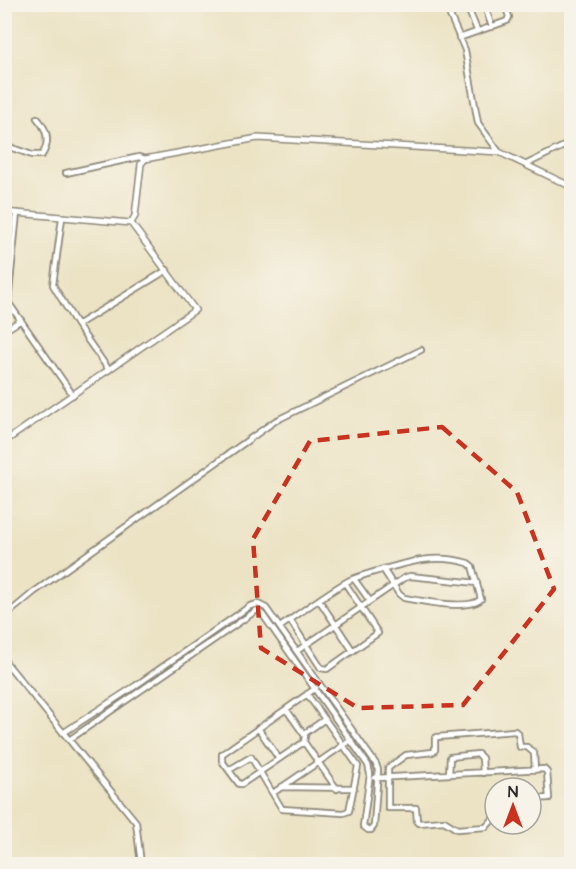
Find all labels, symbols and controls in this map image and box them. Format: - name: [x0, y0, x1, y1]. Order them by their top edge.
- north arrow: [483, 776, 543, 836]
- text: N: [508, 781, 518, 803]

